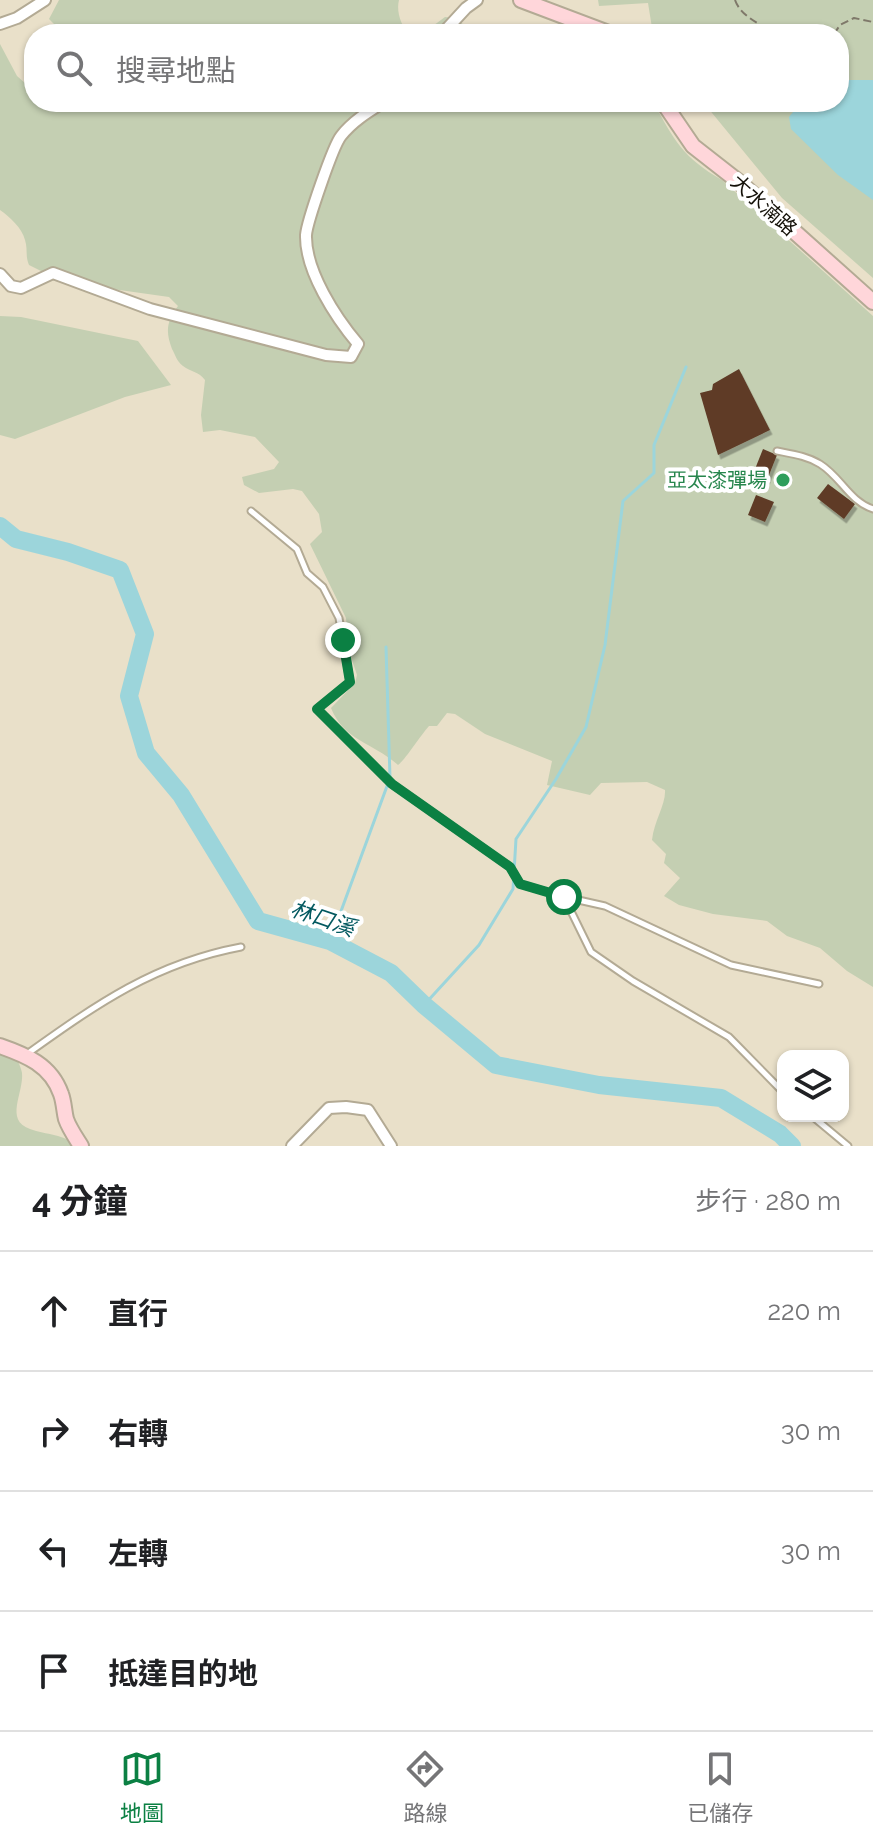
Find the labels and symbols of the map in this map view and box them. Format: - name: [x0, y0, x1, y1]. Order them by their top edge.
- street label: 大水湳路: [726, 169, 802, 241]
- place label: 亞太漆彈場: [667, 468, 767, 492]
- marker: 亞太漆彈場: [774, 471, 792, 489]
- route end: [325, 622, 361, 658]
- route start: [546, 879, 582, 915]
- water label: 林口溪: [288, 895, 361, 942]

